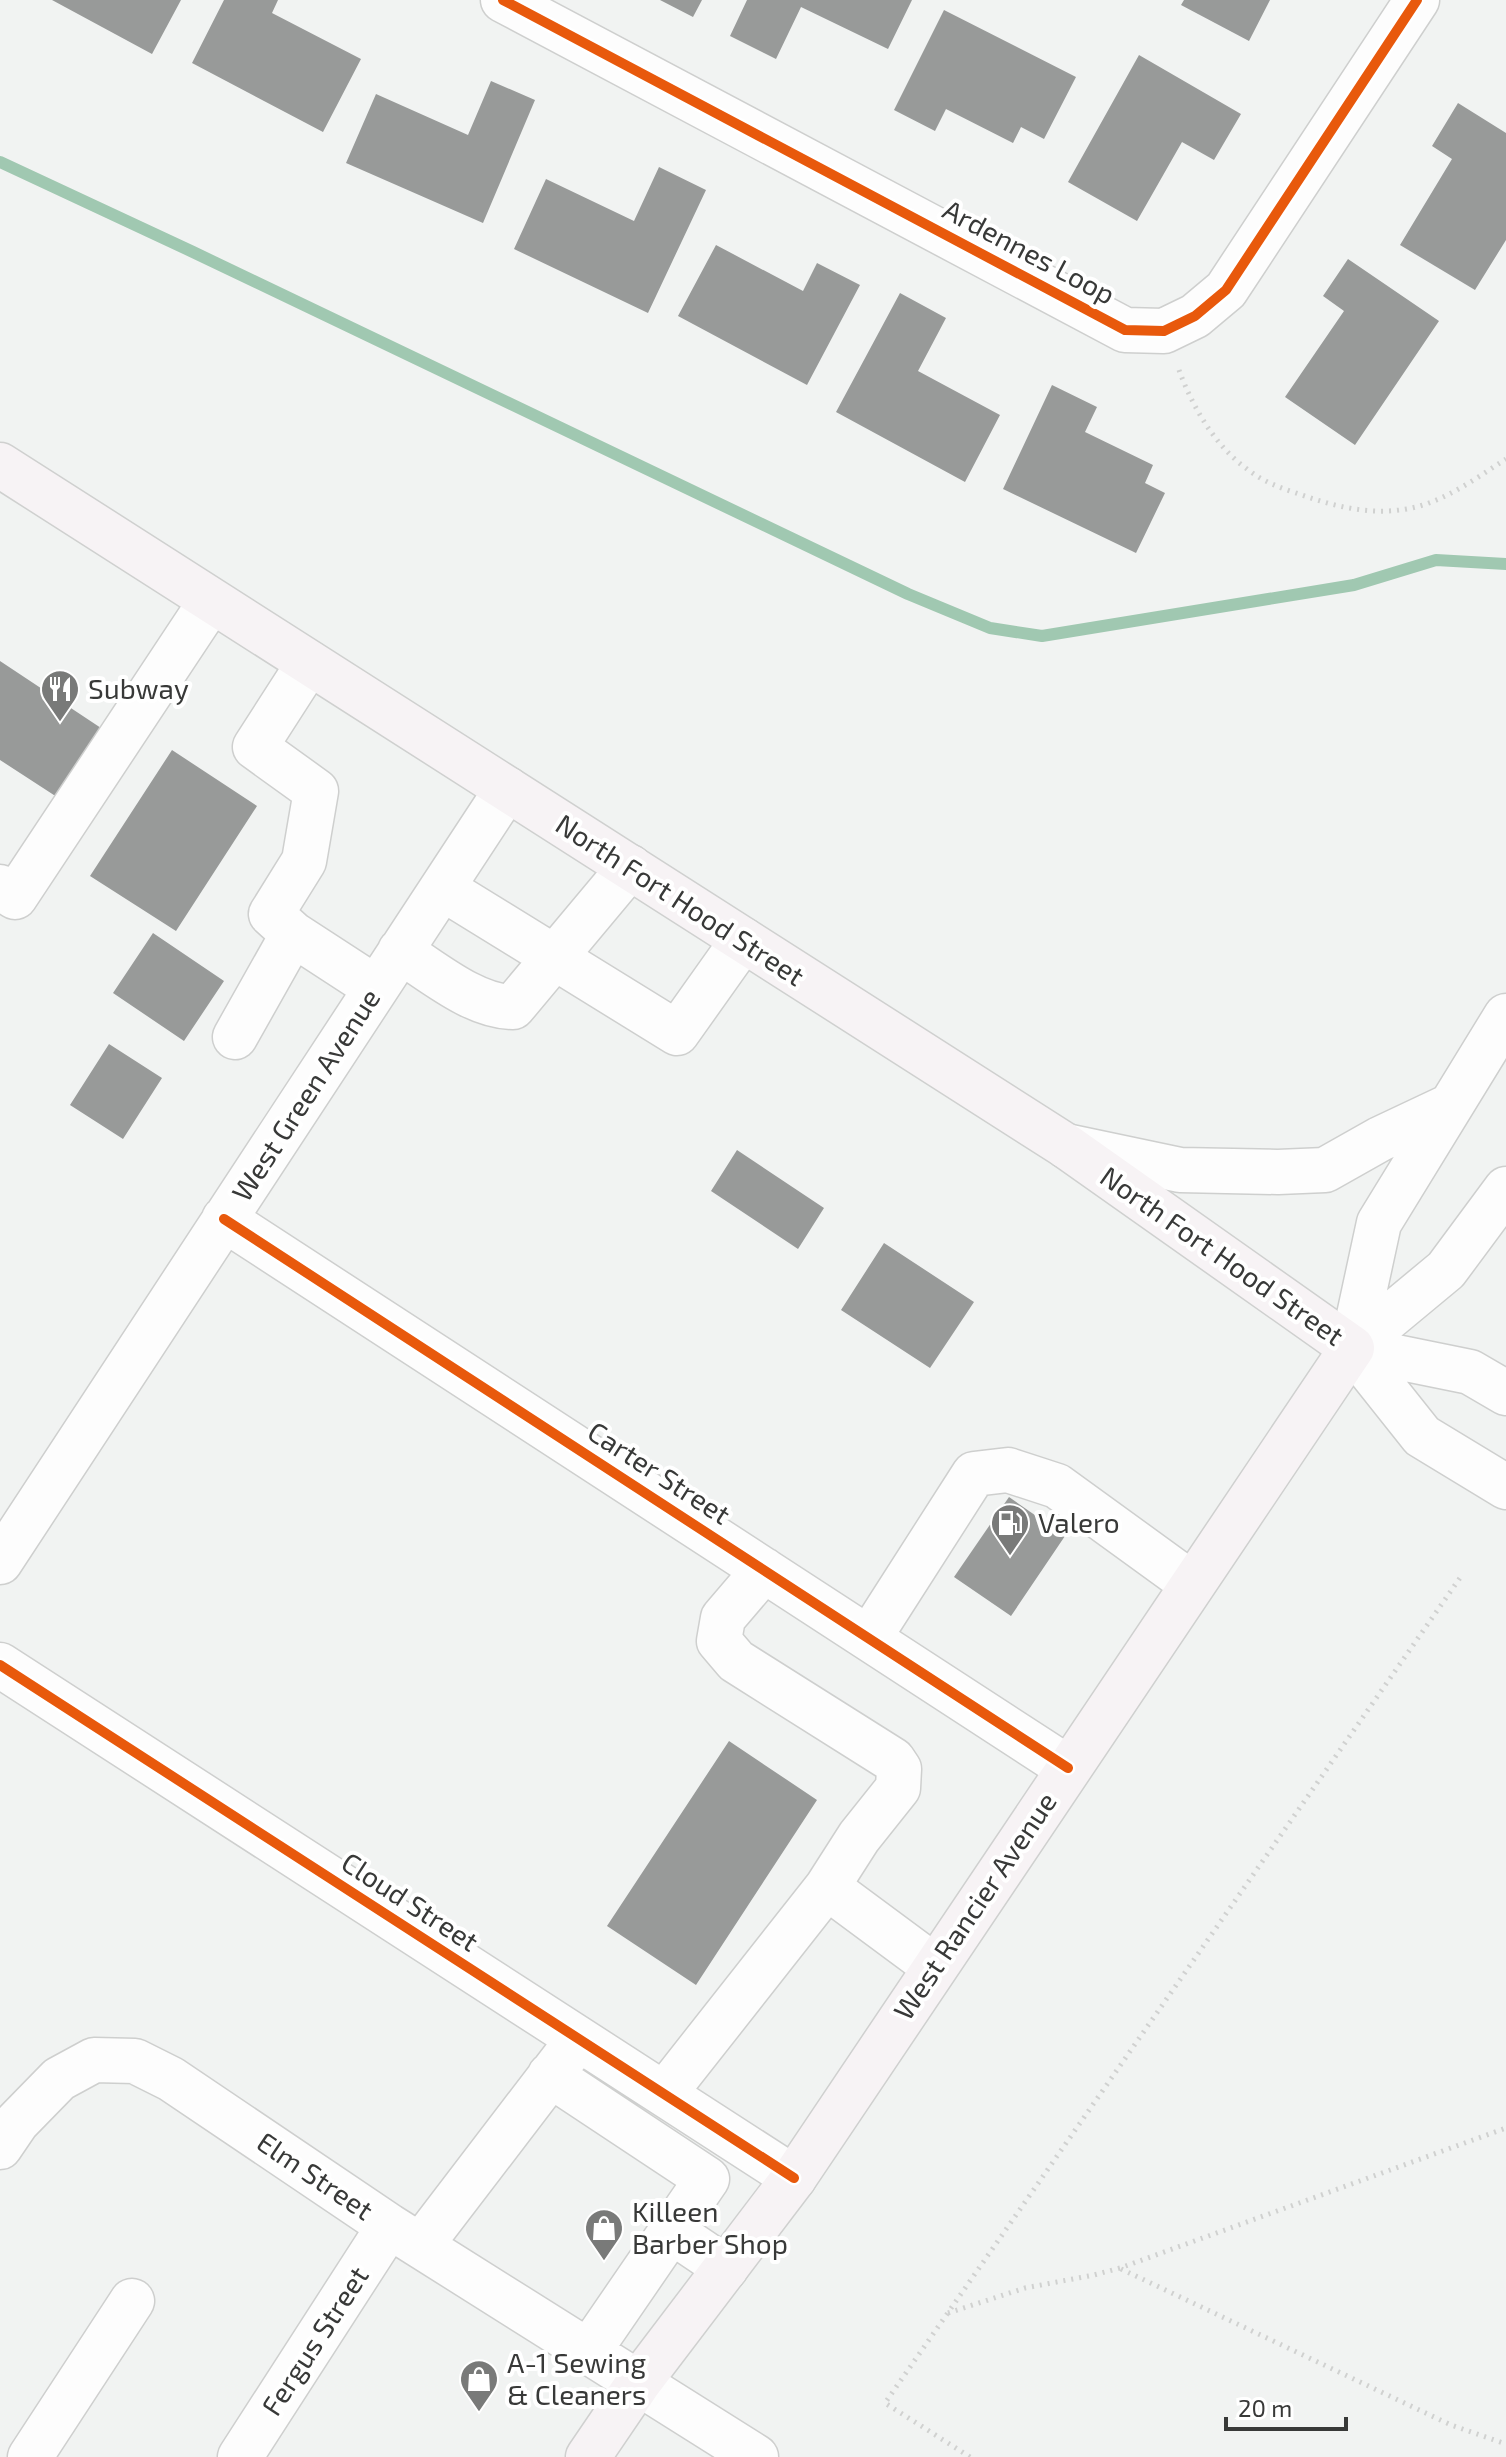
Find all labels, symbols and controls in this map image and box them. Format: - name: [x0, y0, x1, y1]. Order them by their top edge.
- street label: Ardennes Loop: [938, 192, 1121, 311]
- restaurant icon: Subway: [39, 668, 81, 723]
- place label: Subway: [88, 671, 189, 705]
- street label: North Fort Hood Street: [550, 806, 811, 992]
- street label: West Green Avenue: [224, 982, 387, 1207]
- street label: North Fort Hood Street: [1094, 1158, 1351, 1352]
- street label: Carter Street: [582, 1414, 737, 1531]
- fuel station icon: Valero: [989, 1502, 1031, 1557]
- place label: Valero: [1038, 1505, 1120, 1539]
- street label: West Rancier Avenue: [885, 1785, 1063, 2026]
- street label: Cloud Street: [336, 1844, 485, 1958]
- street label: Elm Street: [251, 2124, 380, 2226]
- place label: Killeen Barber Shop: [632, 2194, 788, 2260]
- shop icon: Killeen Barber Shop: [583, 2207, 625, 2262]
- street label: Fergus Street: [253, 2260, 375, 2421]
- place label: A-1 Sewing & Cleaners: [507, 2345, 647, 2411]
- shop icon: A-1 Sewing & Cleaners: [458, 2358, 500, 2413]
- scale bar: [1226, 2381, 1346, 2431]
- text: 20 m: [1238, 2393, 1292, 2422]

